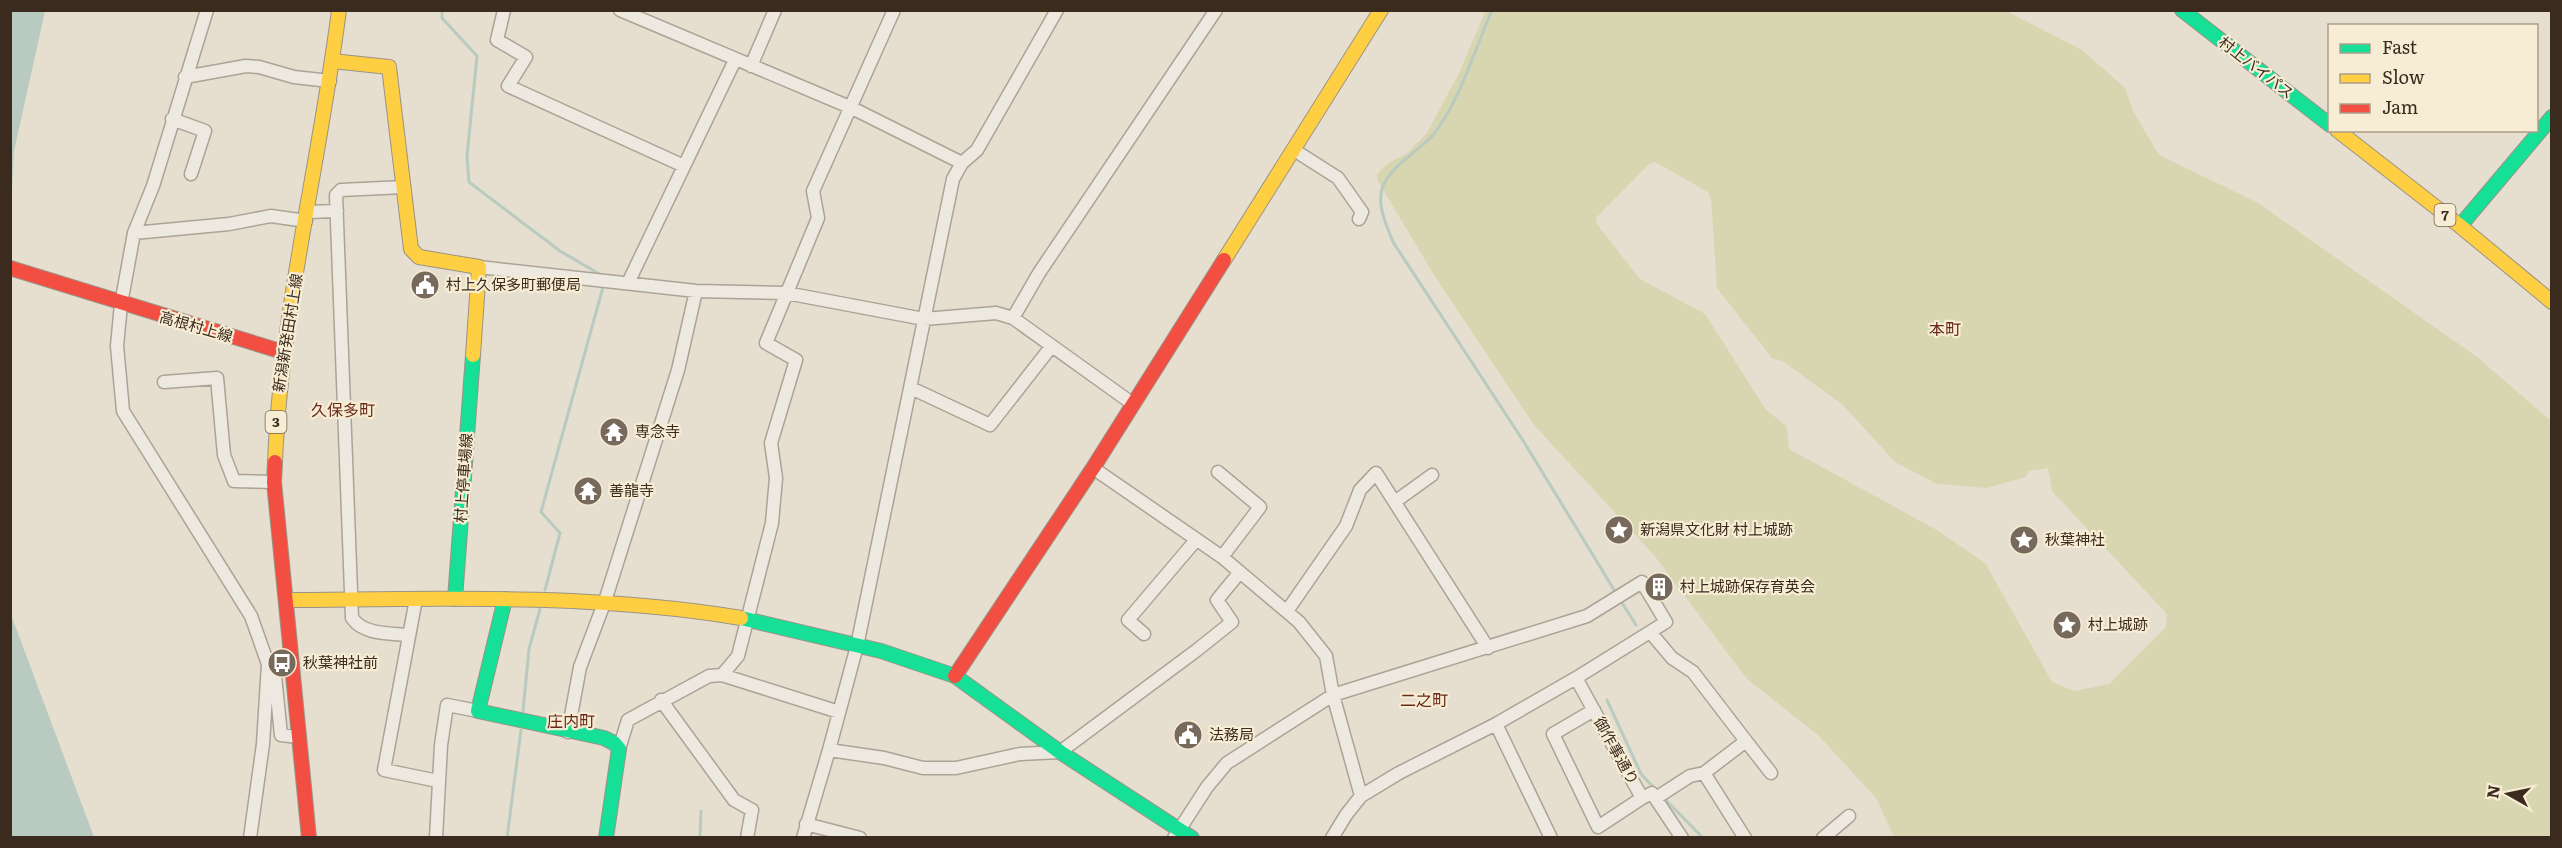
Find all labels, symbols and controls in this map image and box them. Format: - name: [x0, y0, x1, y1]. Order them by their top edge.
- legend: [2328, 24, 2538, 132]
- street label: 村上バイパス: [2214, 30, 2299, 103]
- text: Fast: [2382, 33, 2418, 60]
- text: Slow: [2382, 63, 2425, 90]
- text: Jam: [2382, 93, 2418, 120]
- road number: 7: [2434, 204, 2456, 226]
- public building icon: 村上久保多町郵便局: [409, 269, 441, 301]
- street label: 新潟新発田村上線: [266, 272, 307, 394]
- place label: 村上久保多町郵便局: [446, 272, 581, 295]
- street label: 高根村上線: [157, 304, 236, 347]
- district label: 本町: [1929, 316, 1961, 340]
- district label: 久保多町: [311, 397, 375, 421]
- road number: 3: [266, 411, 286, 433]
- temple icon: 専念寺: [598, 416, 630, 448]
- place label: 専念寺: [635, 419, 680, 442]
- street label: 村上停車場線: [448, 432, 477, 524]
- temple icon: 善龍寺: [572, 475, 604, 507]
- place label: 善龍寺: [609, 478, 654, 501]
- place icon: 新潟県文化財 村上城跡: [1603, 514, 1635, 546]
- place label: 新潟県文化財 村上城跡: [1640, 517, 1793, 540]
- place icon: 秋葉神社: [2008, 524, 2040, 556]
- place label: 秋葉神社: [2045, 527, 2105, 550]
- building icon: 村上城跡保存育英会: [1643, 571, 1675, 603]
- place label: 村上城跡保存育英会: [1680, 574, 1815, 597]
- place icon: 村上城跡: [2051, 609, 2083, 641]
- place label: 村上城跡: [2088, 612, 2148, 635]
- bus stop icon: 秋葉神社前: [266, 647, 298, 679]
- place label: 秋葉神社前: [303, 650, 378, 673]
- district label: 二之町: [1400, 687, 1448, 711]
- district label: 庄内町: [547, 708, 595, 732]
- street label: 御作事通り: [1589, 712, 1646, 789]
- public building icon: 法務局: [1172, 719, 1204, 751]
- place label: 法務局: [1209, 722, 1254, 745]
- north arrow: [2478, 764, 2538, 824]
- text: N: [2479, 783, 2505, 800]

